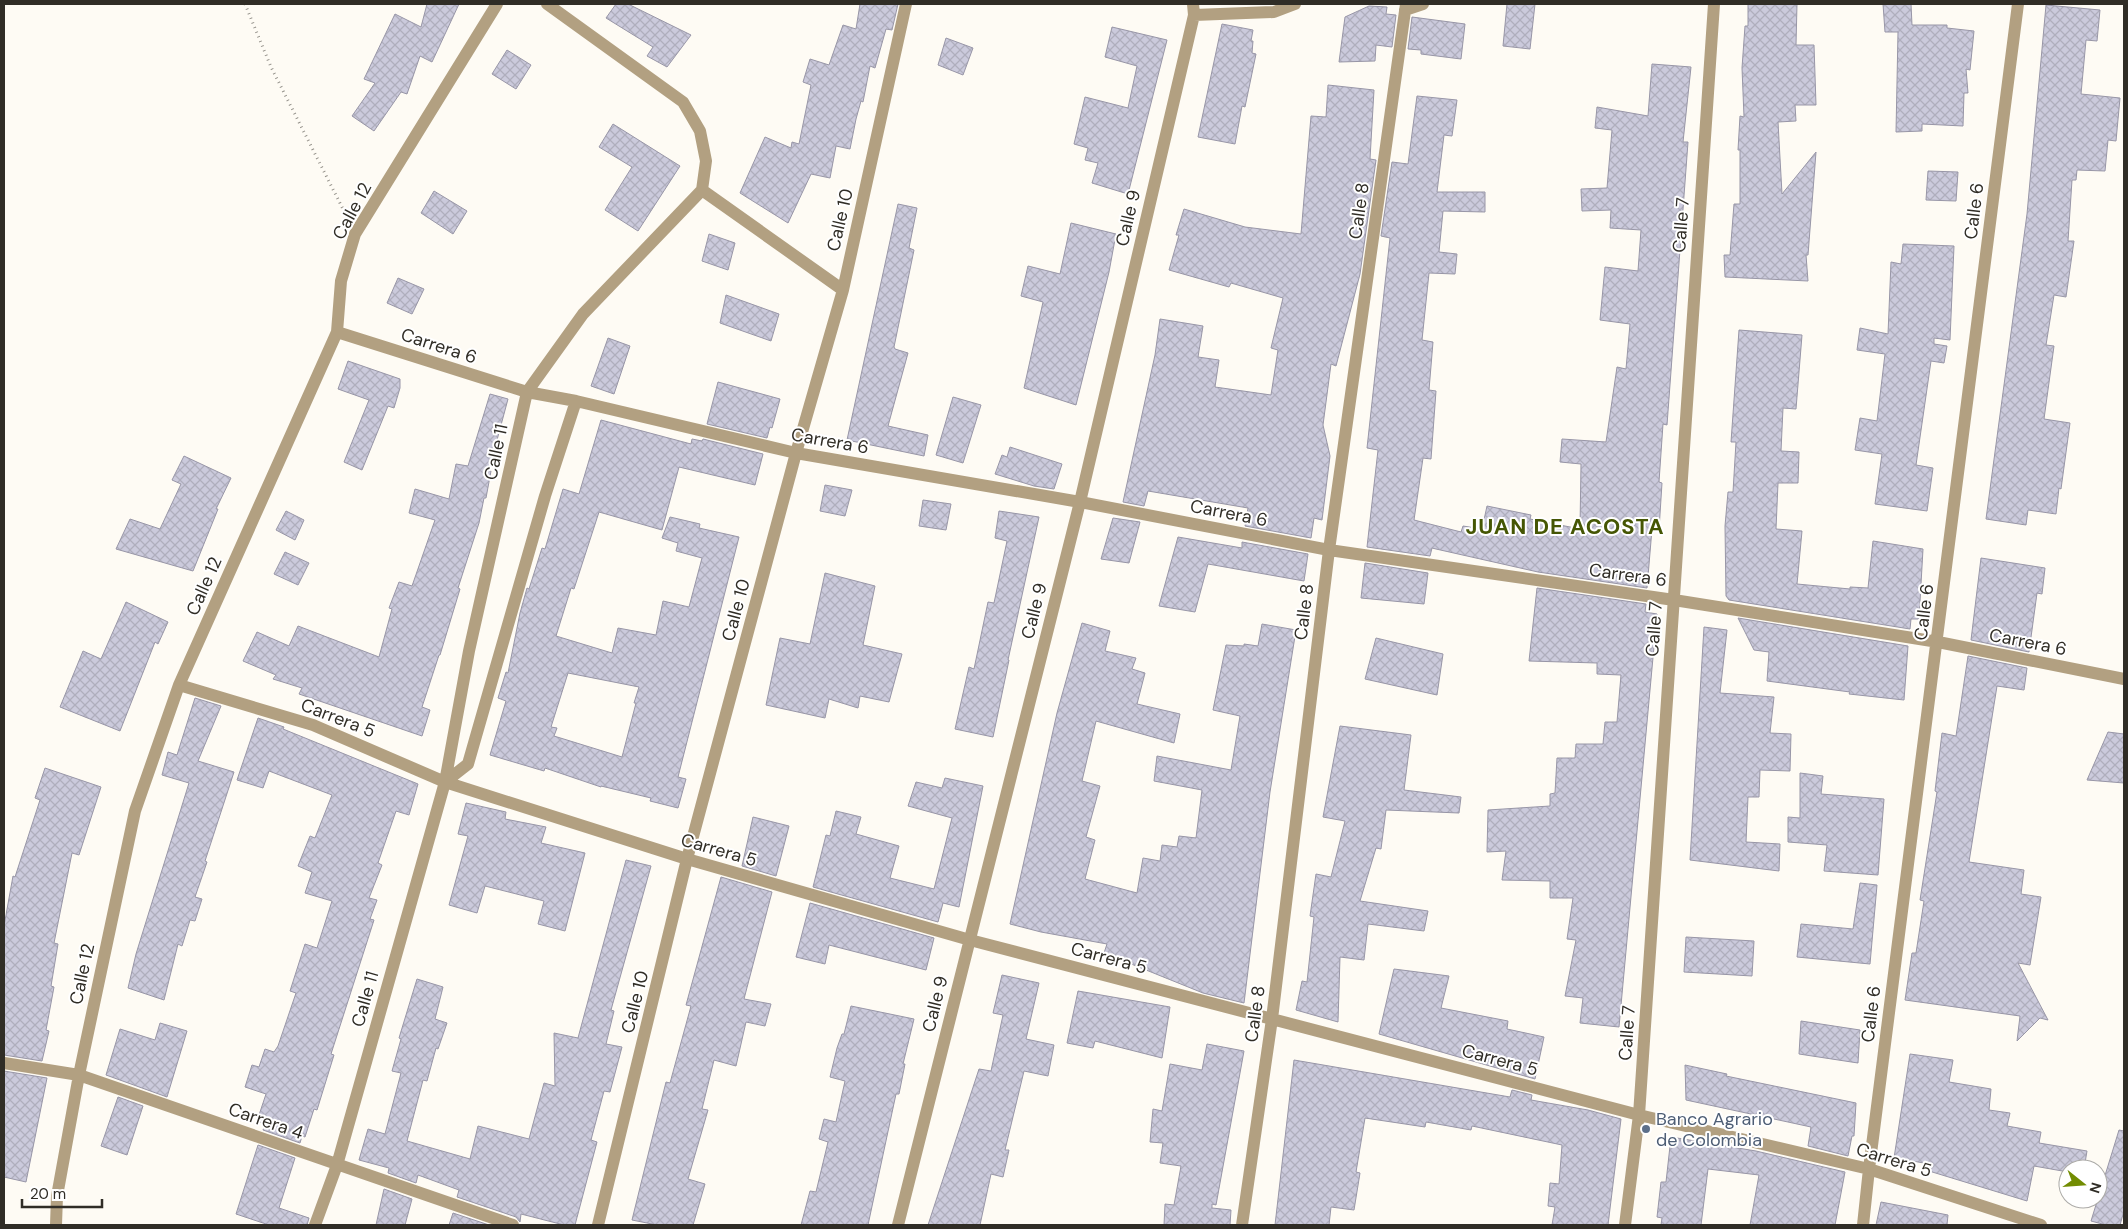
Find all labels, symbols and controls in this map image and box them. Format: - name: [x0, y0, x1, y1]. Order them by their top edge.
- street label: Calle 12: [327, 178, 377, 244]
- street label: Calle 8: [1343, 181, 1375, 241]
- street label: Calle 6: [1959, 181, 1989, 241]
- street label: Calle 10: [821, 186, 859, 254]
- street label: Calle 9: [1110, 188, 1146, 248]
- street label: Calle 7: [1667, 197, 1695, 253]
- street label: Carrera 6: [398, 322, 480, 370]
- street label: Calle 11: [478, 422, 514, 482]
- street label: Carrera 6: [789, 422, 871, 460]
- street label: Carrera 6: [1188, 494, 1270, 532]
- district label: JUAN DE ACOSTA: [1465, 512, 1665, 541]
- street label: Calle 12: [180, 553, 228, 619]
- street label: Carrera 6: [1587, 558, 1669, 592]
- street label: Calle 10: [716, 576, 756, 644]
- street label: Calle 9: [1015, 580, 1053, 642]
- street label: Calle 8: [1289, 582, 1319, 642]
- street label: Calle 6: [1909, 582, 1939, 642]
- street label: Calle 7: [1640, 601, 1668, 657]
- street label: Carrera 6: [1987, 623, 2069, 661]
- street label: Carrera 5: [297, 693, 379, 743]
- street label: Carrera 5: [678, 828, 760, 872]
- street label: Carrera 5: [1068, 936, 1150, 980]
- street label: Calle 12: [64, 941, 100, 1007]
- street label: Calle 11: [346, 968, 384, 1030]
- street label: Calle 10: [616, 968, 654, 1036]
- street label: Calle 9: [916, 973, 954, 1035]
- street label: Calle 8: [1239, 984, 1271, 1044]
- street label: Calle 6: [1856, 984, 1886, 1044]
- street label: Calle 7: [1613, 1005, 1641, 1061]
- street label: Carrera 5: [1459, 1038, 1541, 1082]
- street label: Carrera 4: [225, 1097, 307, 1145]
- place label: Banco Agrario de Colombia: [1656, 1107, 1773, 1152]
- marker: Banco Agrario de Colombia: [1640, 1123, 1652, 1135]
- street label: Carrera 5: [1853, 1137, 1935, 1183]
- north arrow: [2058, 1159, 2108, 1209]
- scale bar: [22, 1176, 102, 1208]
- text: N: [2085, 1180, 2106, 1195]
- text: 20 m: [30, 1184, 66, 1204]

